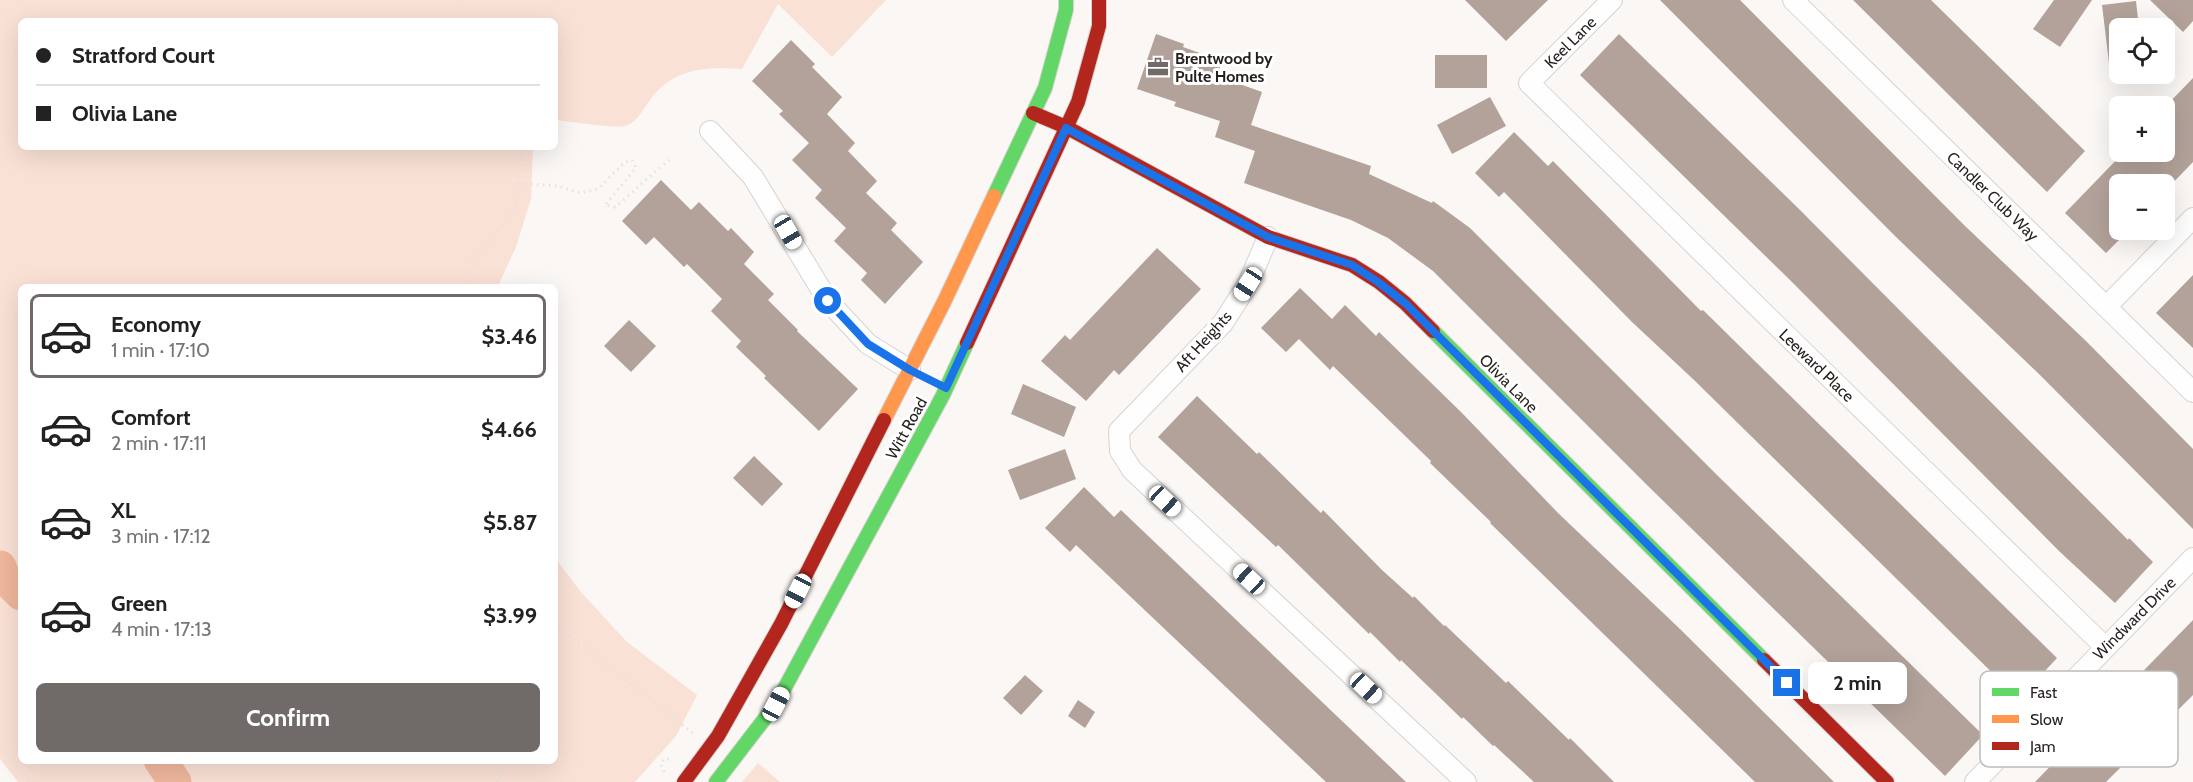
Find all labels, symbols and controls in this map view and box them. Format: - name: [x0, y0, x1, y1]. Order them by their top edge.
- street label: Keel Lane: [1541, 13, 1600, 72]
- map controls: [2109, 18, 2175, 240]
- button: locate: [2109, 18, 2175, 84]
- text: Stratford Court: [72, 42, 215, 69]
- place label: Brentwood by Pulte Homes: [1175, 49, 1273, 86]
- office icon: Brentwood by Pulte Homes: [1146, 55, 1170, 79]
- button: +: [2109, 96, 2175, 162]
- text: Olivia Lane: [72, 100, 177, 127]
- street label: Candler Club Way: [1943, 148, 2043, 245]
- button: −: [2109, 174, 2175, 240]
- car: [771, 212, 805, 252]
- car: [1231, 264, 1265, 304]
- route start: [814, 287, 841, 314]
- street label: Aft Heights: [1171, 307, 1236, 376]
- icon: car: [39, 309, 93, 363]
- text: Economy: [111, 311, 201, 338]
- text: $3.46: [481, 323, 537, 350]
- street label: Leeward Place: [1775, 325, 1858, 406]
- text: 1 min · 17:10: [111, 338, 210, 362]
- street label: Olivia Lane: [1475, 350, 1542, 417]
- street label: Witt Road: [882, 394, 931, 462]
- icon: car: [39, 402, 93, 456]
- text: Comfort: [111, 404, 190, 431]
- text: $4.66: [481, 416, 537, 443]
- text: 2 min · 17:11: [111, 431, 206, 455]
- car: [1146, 482, 1184, 520]
- icon: car: [39, 495, 93, 549]
- text: XL: [111, 497, 136, 524]
- text: $5.87: [483, 509, 537, 536]
- text: 3 min · 17:12: [111, 524, 211, 548]
- car: [1230, 560, 1268, 598]
- car: [782, 571, 814, 611]
- street label: Windward Drive: [2089, 573, 2180, 664]
- icon: car: [39, 588, 93, 642]
- text: Green: [111, 590, 167, 617]
- text: $3.99: [483, 602, 537, 629]
- text: 4 min · 17:13: [111, 617, 212, 641]
- callout: 2 min: [1808, 662, 1907, 704]
- car: [1347, 669, 1385, 707]
- route end: [1773, 669, 1800, 696]
- text: 2 min: [1833, 671, 1882, 695]
- legend: [1980, 671, 2178, 767]
- button: Confirm: [36, 683, 540, 752]
- text: Fast: [2030, 683, 2058, 702]
- car: [760, 684, 792, 724]
- text: Slow: [2030, 710, 2064, 729]
- text: Jam: [2029, 737, 2056, 756]

